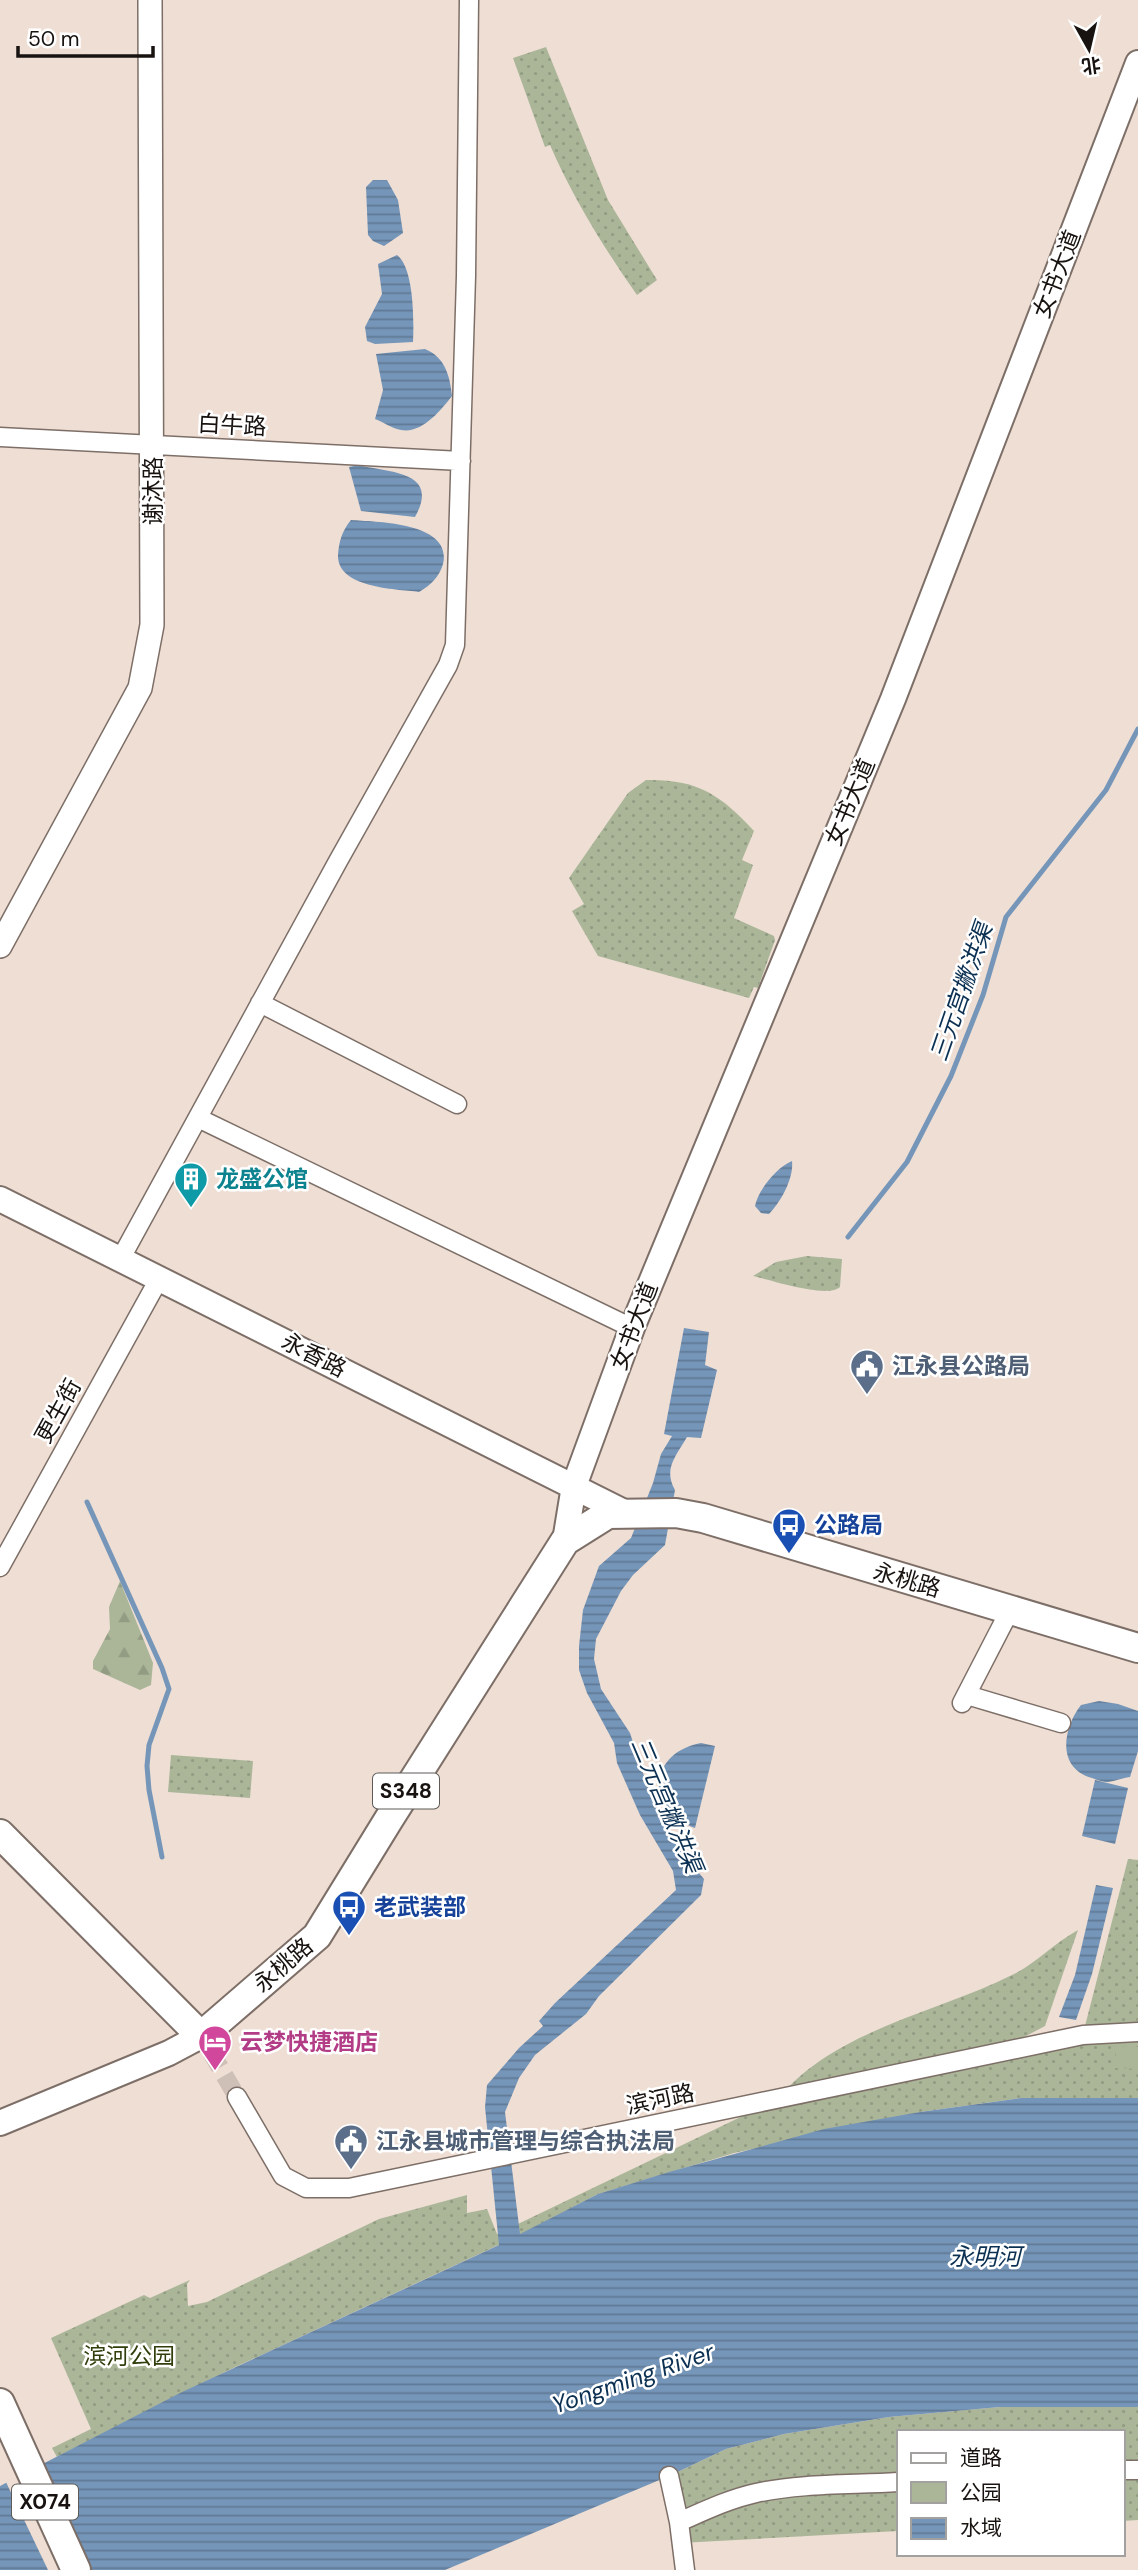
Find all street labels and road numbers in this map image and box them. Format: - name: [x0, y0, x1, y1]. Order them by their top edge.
- street label: 女书大道: [1027, 226, 1087, 322]
- street label: 白牛路: [197, 408, 267, 442]
- street label: 谢沐路: [138, 457, 168, 526]
- street label: 女书大道: [818, 754, 882, 850]
- street label: 女书大道: [604, 1278, 664, 1374]
- street label: 永香路: [276, 1326, 352, 1384]
- street label: 更生街: [28, 1374, 88, 1448]
- street label: 永桃路: [870, 1556, 944, 1604]
- road number: S348: [373, 1774, 439, 1809]
- street label: 永桃路: [247, 1931, 319, 1999]
- street label: 滨河路: [623, 2077, 697, 2121]
- road number: X074: [12, 2484, 78, 2520]

